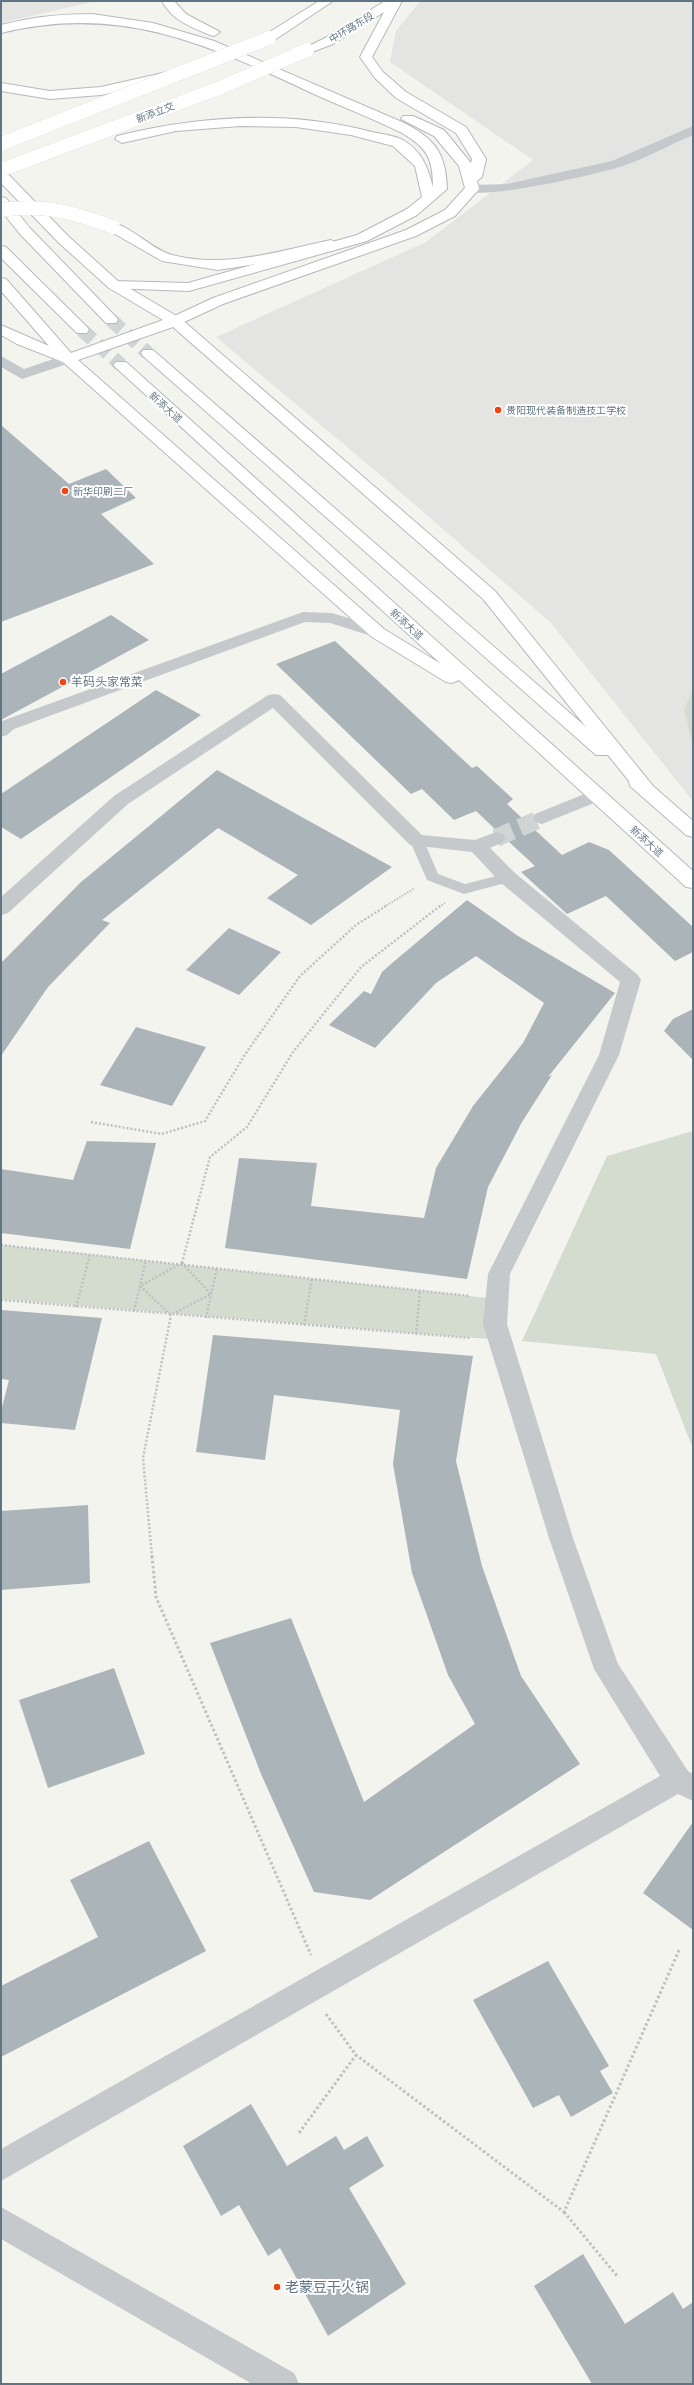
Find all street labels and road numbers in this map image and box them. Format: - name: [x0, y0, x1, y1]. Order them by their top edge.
- street label: 中环路东段: [326, 9, 376, 46]
- street label: 新添立交: [134, 99, 176, 126]
- street label: 新添大道: [146, 389, 185, 426]
- street label: 新添大道: [387, 606, 426, 643]
- street label: 新添大道: [627, 823, 666, 860]

